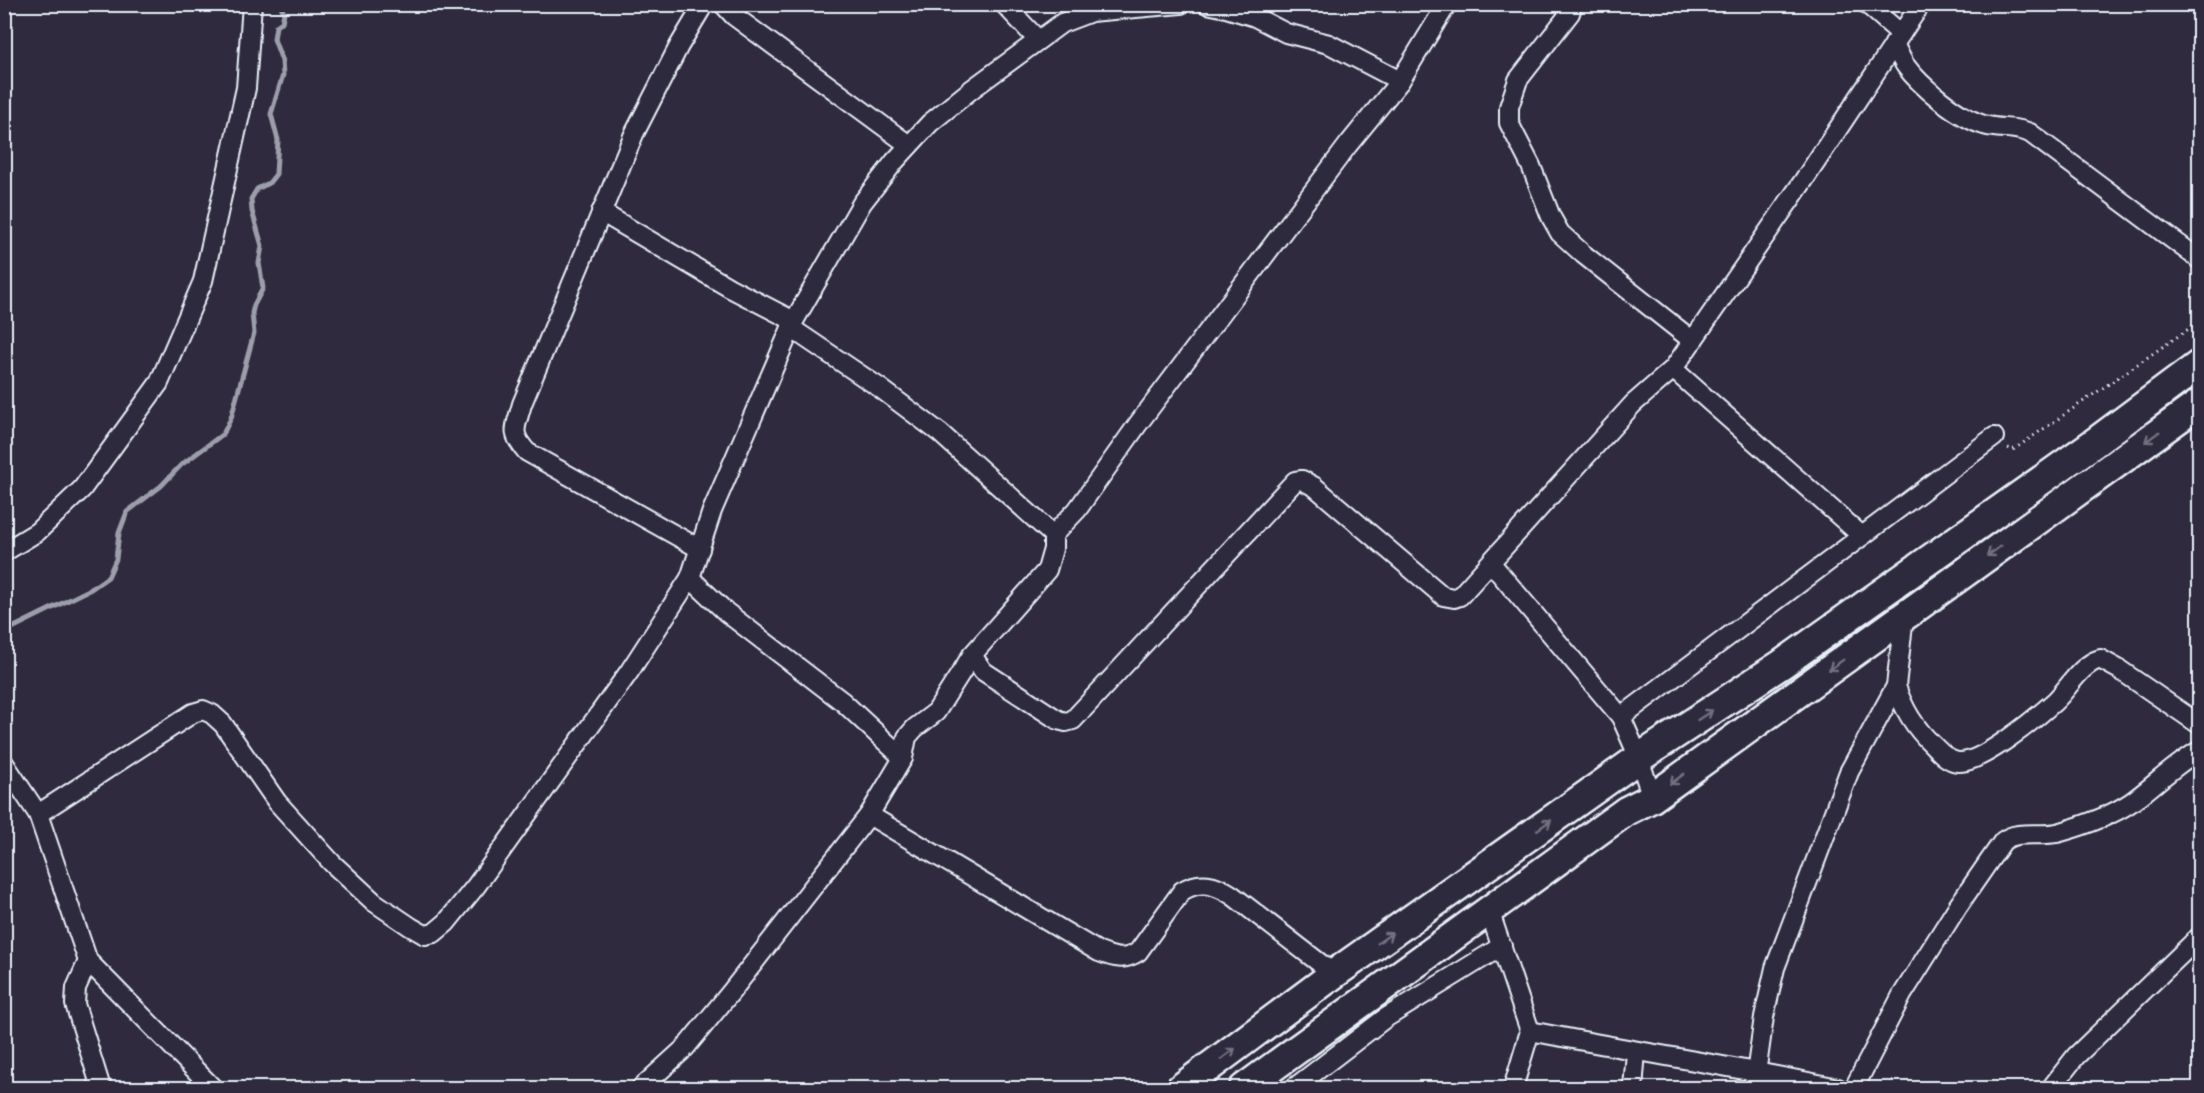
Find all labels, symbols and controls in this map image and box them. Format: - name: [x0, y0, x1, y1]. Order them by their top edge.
- one-way arrow: [2145, 431, 2161, 443]
- one-way arrow: [1986, 545, 2002, 557]
- one-way arrow: [1828, 659, 1844, 671]
- one-way arrow: [1696, 709, 1712, 721]
- one-way arrow: [1670, 773, 1686, 786]
- one-way arrow: [1536, 819, 1552, 832]
- one-way arrow: [1376, 932, 1392, 944]
- one-way arrow: [1219, 1047, 1235, 1060]

